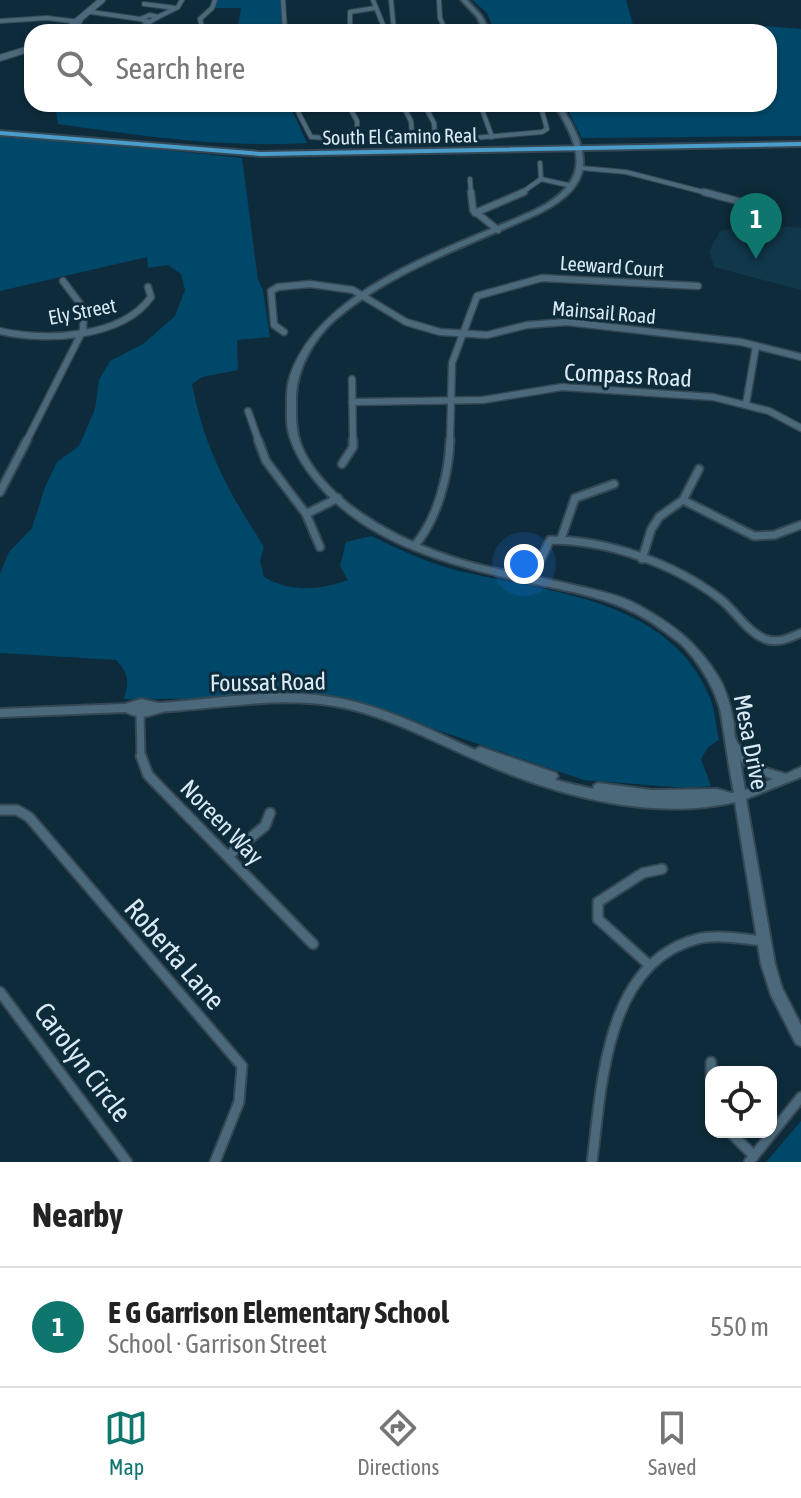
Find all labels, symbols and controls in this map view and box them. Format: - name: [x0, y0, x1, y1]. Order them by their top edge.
- search box: [24, 24, 777, 112]
- icon: search: [52, 46, 96, 90]
- text: Search here: [116, 51, 245, 85]
- street label: South El Camino Real: [322, 123, 478, 149]
- pin: 1: [730, 193, 782, 259]
- street label: Leeward Court: [559, 251, 665, 281]
- street label: Ely Street: [46, 293, 118, 329]
- street label: Mainsail Road: [551, 296, 657, 328]
- street label: Compass Road: [563, 358, 693, 392]
- your location: [504, 544, 544, 584]
- street label: Foussat Road: [210, 667, 326, 697]
- street label: Mesa Drive: [729, 692, 773, 792]
- street label: Noreen Way: [175, 774, 269, 870]
- street label: Roberta Lane: [118, 892, 232, 1016]
- street label: Carolyn Circle: [28, 996, 138, 1128]
- map controls: [705, 1066, 777, 1138]
- button: locate: [705, 1066, 777, 1138]
- text: Nearby: [32, 1195, 123, 1234]
- text: E G Garrison Elementary School: [108, 1295, 449, 1329]
- text: 1: [52, 1312, 64, 1342]
- text: 550 m: [710, 1312, 769, 1342]
- text: School · Garrison Street: [108, 1329, 327, 1359]
- tab: Map: [104, 1406, 148, 1480]
- tab: Directions: [357, 1406, 439, 1480]
- tab: Saved: [648, 1406, 697, 1480]

